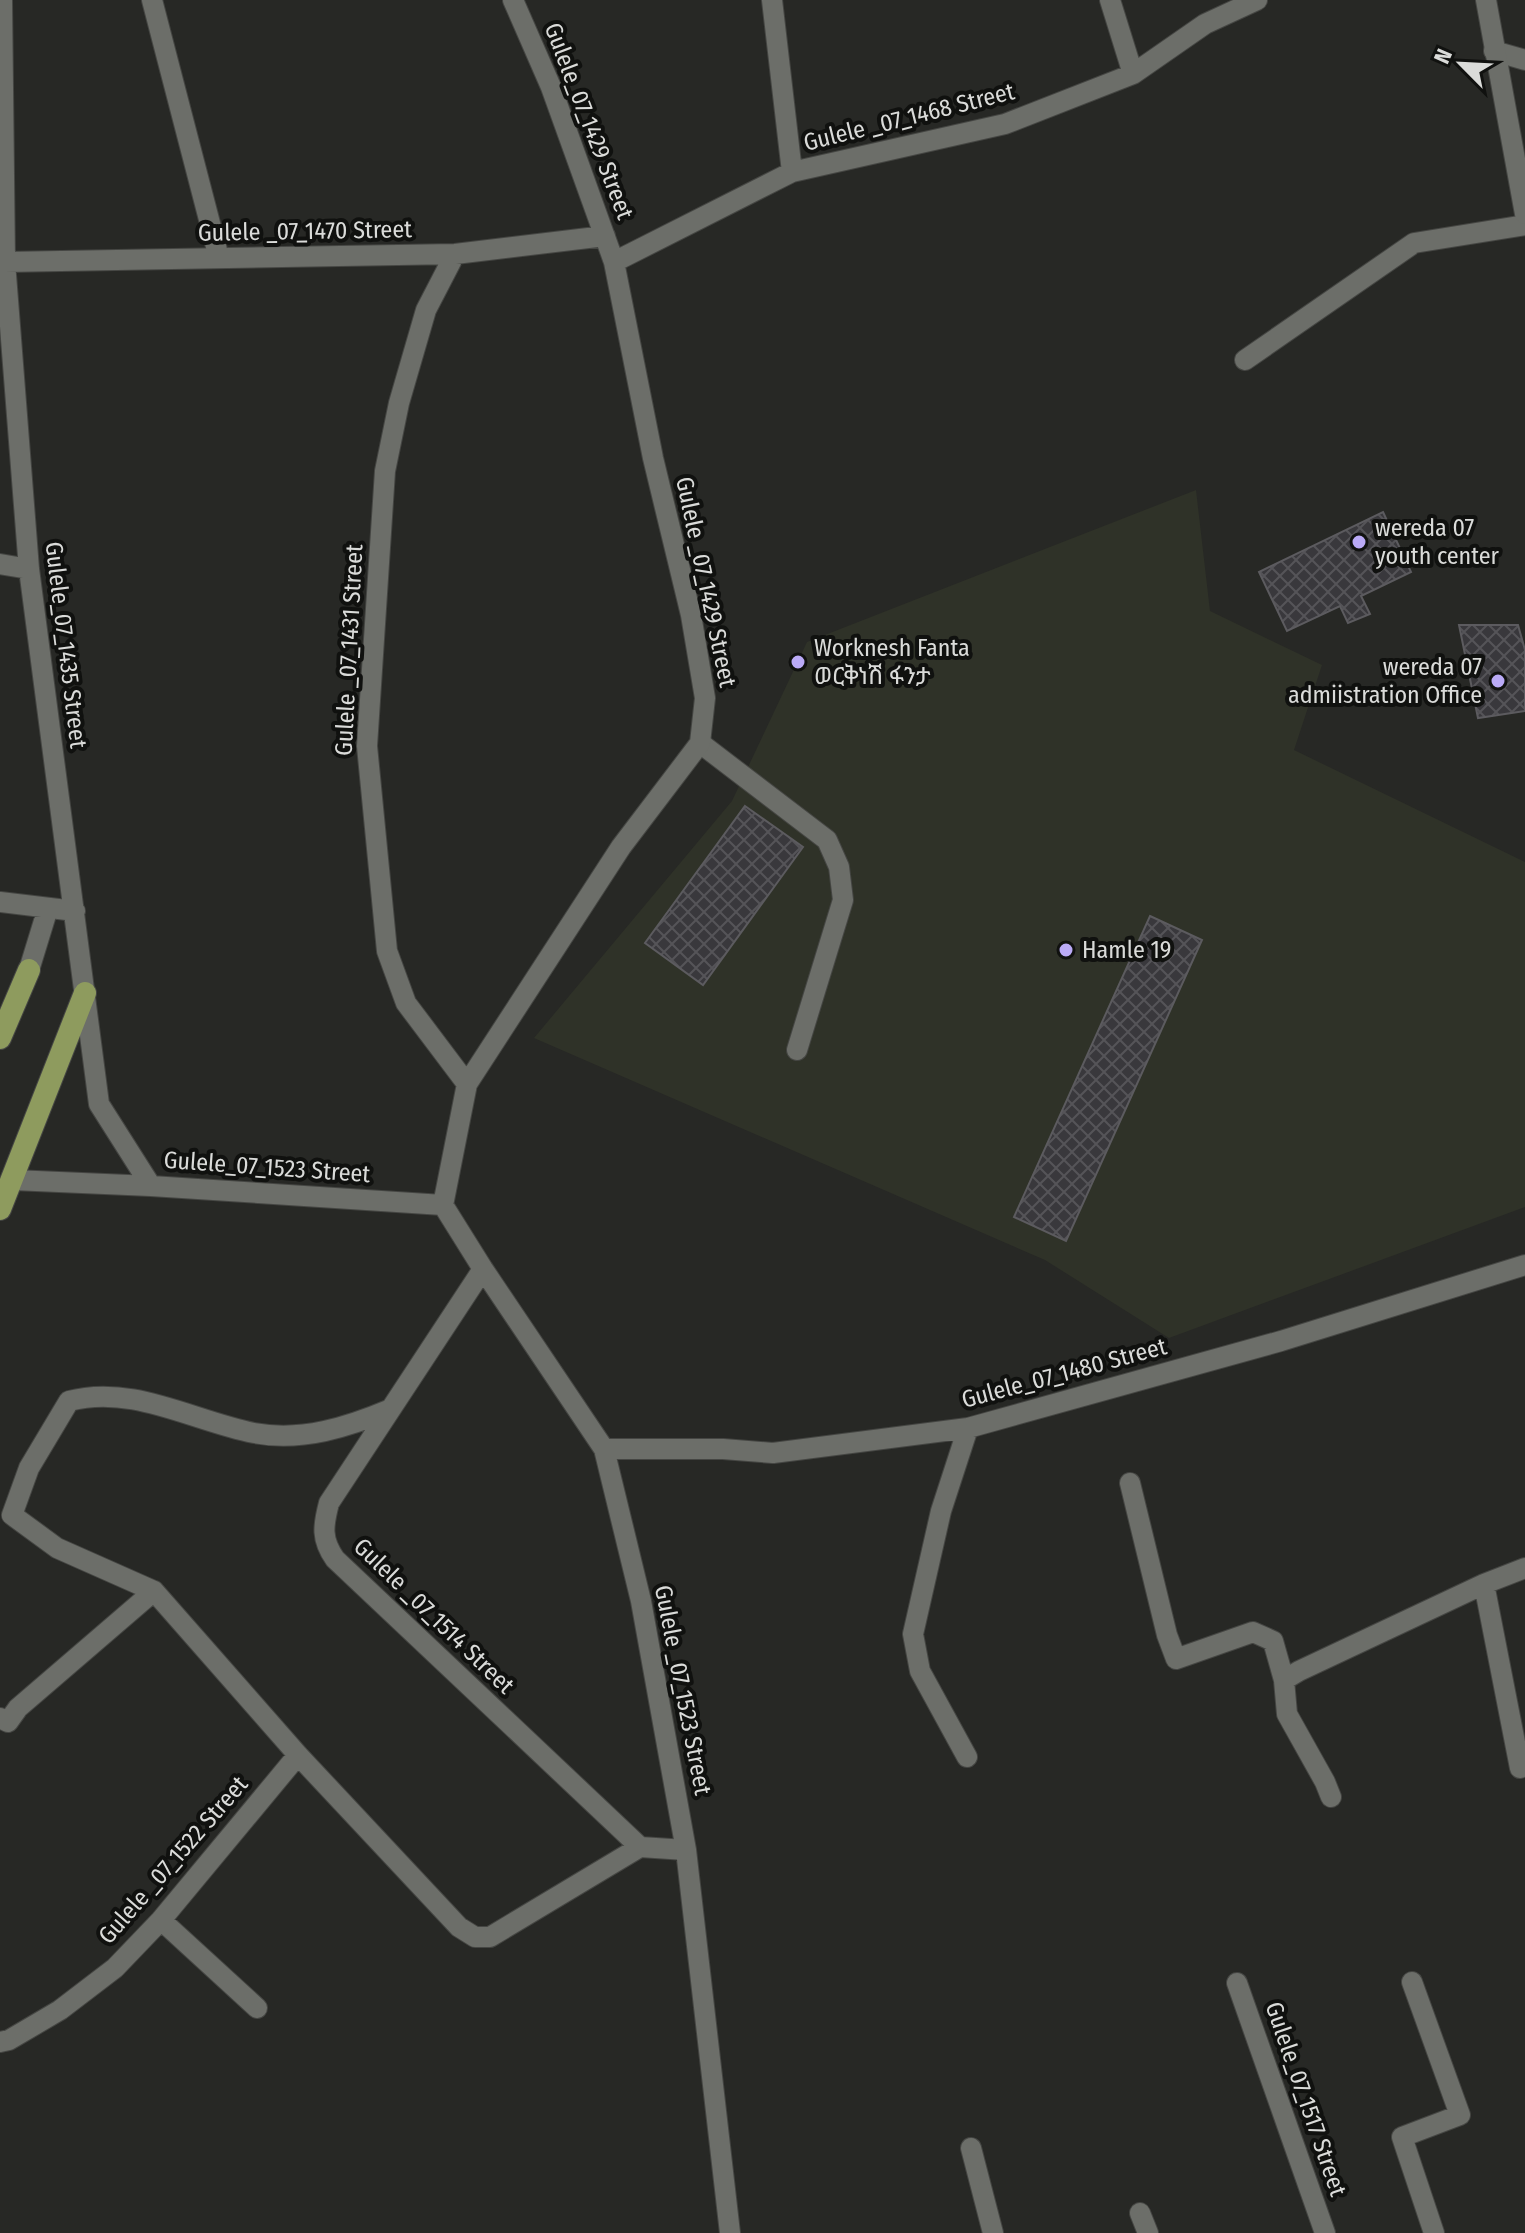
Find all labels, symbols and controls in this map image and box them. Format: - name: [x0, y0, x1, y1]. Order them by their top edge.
- street label: Gulele_07_1429 Street: [539, 19, 639, 223]
- north arrow: [1421, 24, 1501, 104]
- text: N: [1428, 45, 1458, 68]
- street label: Gulele _07_1468 Street: [801, 77, 1018, 157]
- street label: Gulele _07_1470 Street: [198, 215, 412, 247]
- street label: Gulele _07_1429 Street: [670, 474, 742, 690]
- place label: wereda 07 youth center: [1375, 514, 1500, 570]
- marker: wereda 07 youth center: [1350, 533, 1368, 551]
- street label: Gulele_07_1435 Street: [39, 540, 93, 750]
- street label: Gulele _07_1431 Street: [329, 543, 369, 757]
- place label: Worknesh Fanta ወርቅነሽ ፋንታ: [814, 634, 970, 690]
- marker: Worknesh Fanta ወርቅነሽ ፋንታ: [789, 653, 807, 671]
- place label: wereda 07 admiistration Office: [1288, 653, 1482, 709]
- marker: wereda 07 admiistration Office: [1489, 672, 1507, 690]
- place label: Hamle 19: [1082, 936, 1172, 964]
- marker: Hamle 19: [1057, 941, 1075, 959]
- street label: Gulele_07_1523 Street: [163, 1146, 371, 1188]
- street label: Gulele_07_1480 Street: [958, 1332, 1170, 1414]
- street label: Gulele _07_1514 Street: [348, 1532, 520, 1700]
- street label: Gulele _07_1523 Street: [649, 1583, 717, 1797]
- street label: Gulele _07_1522 Street: [93, 1770, 254, 1950]
- street label: Gulele_07_1517 Street: [1260, 1998, 1352, 2200]

